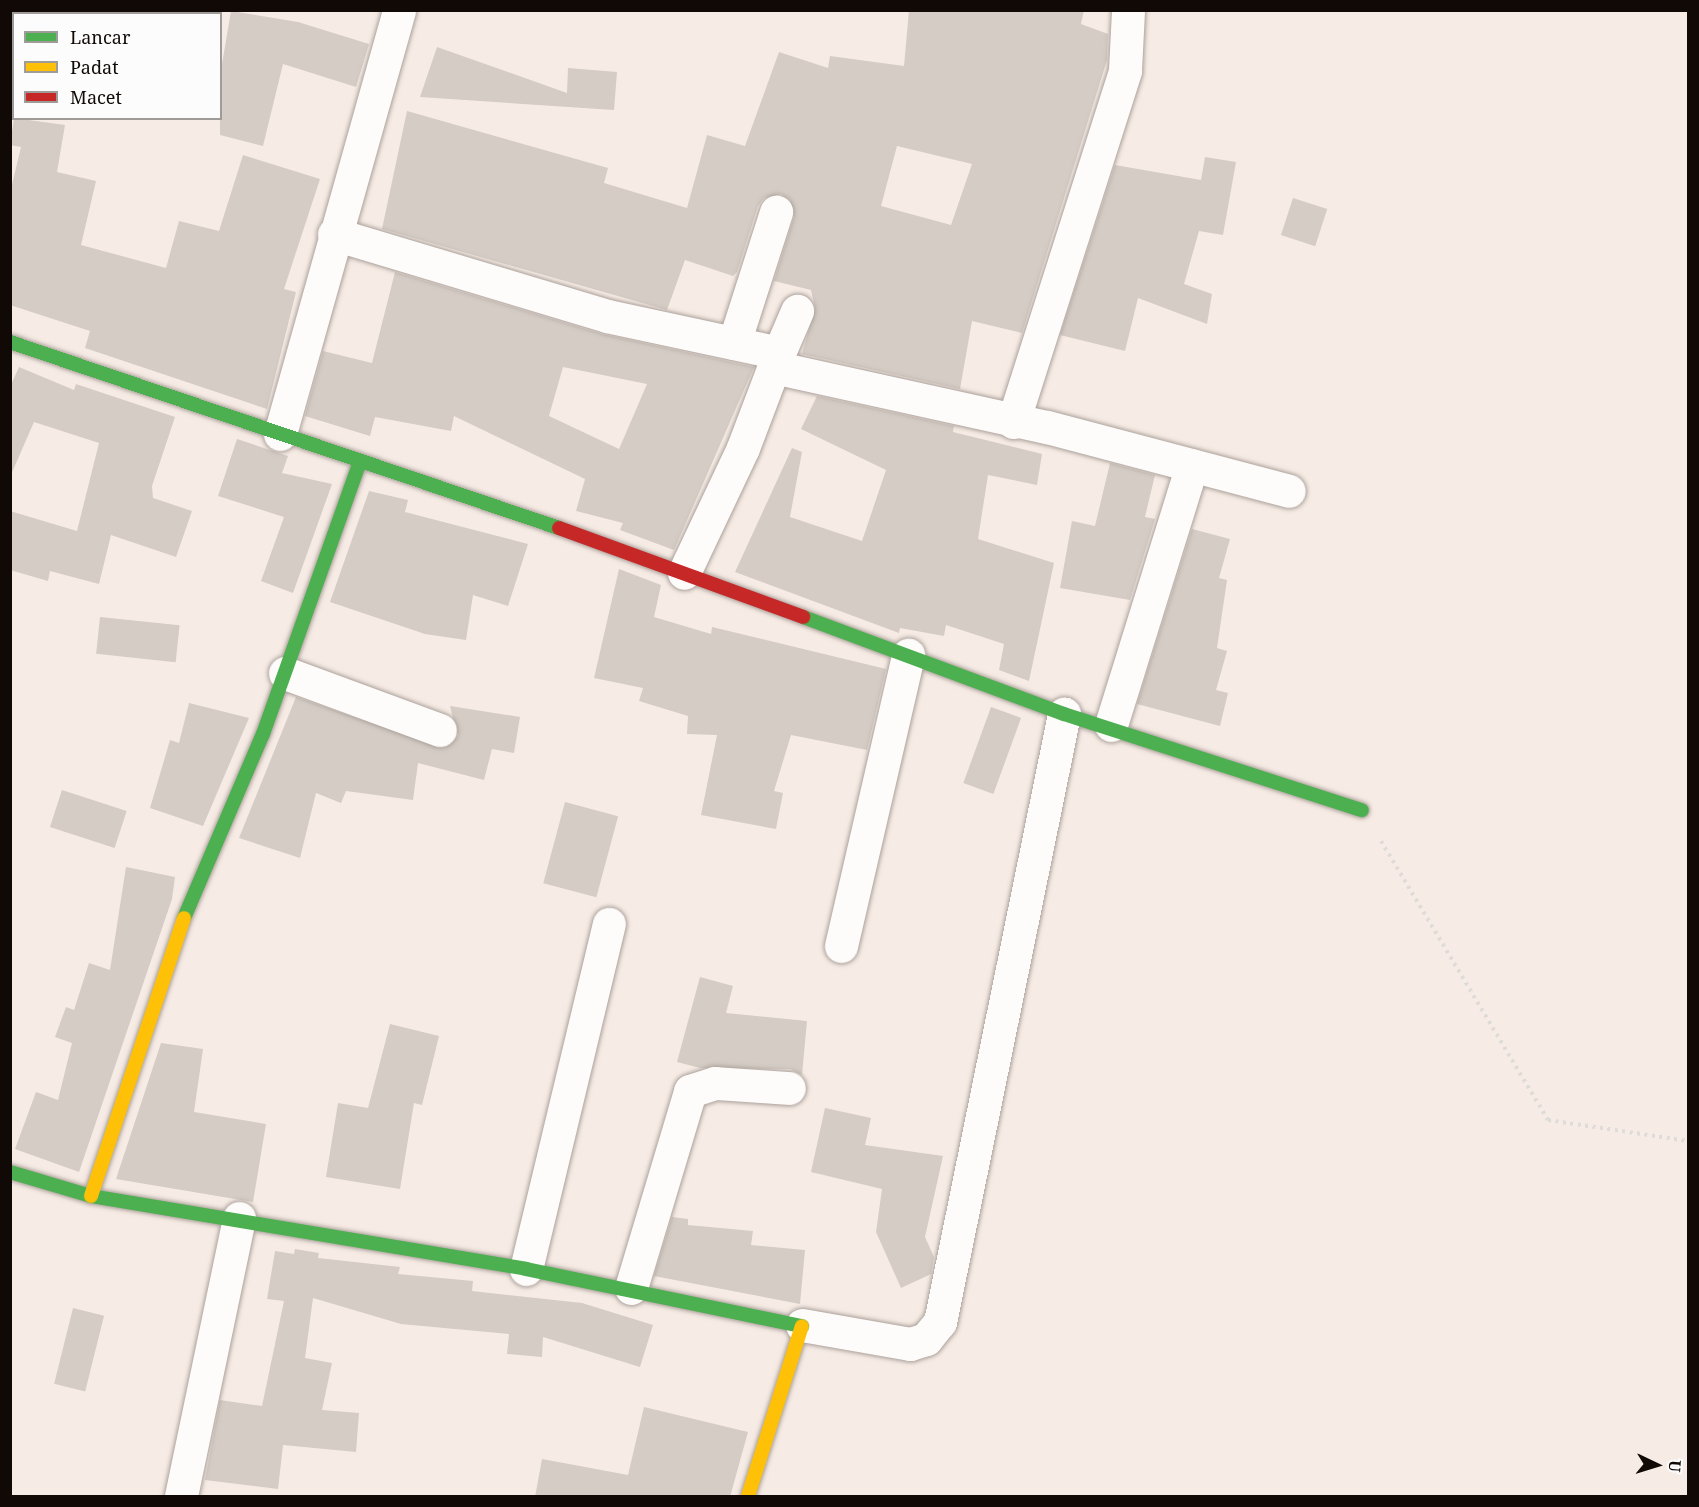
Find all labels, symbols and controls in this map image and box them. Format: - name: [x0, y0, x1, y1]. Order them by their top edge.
- legend: [12, 12, 222, 120]
- text: Lancar: [70, 25, 130, 49]
- text: Padat: [70, 55, 119, 79]
- text: Macet: [70, 85, 122, 109]
- north arrow: [1627, 1435, 1687, 1495]
- text: U: [1664, 1460, 1686, 1473]

